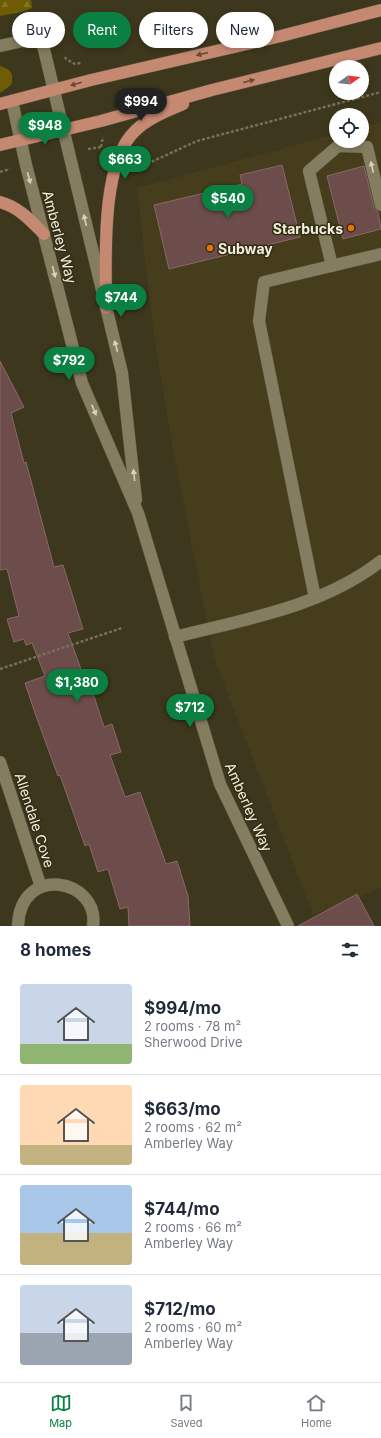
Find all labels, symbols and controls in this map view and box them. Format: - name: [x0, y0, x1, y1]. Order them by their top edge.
- chip: Buy: [12, 12, 65, 48]
- chip: Rent: [73, 12, 131, 48]
- chip: Filters: [139, 12, 208, 48]
- chip: New: [216, 12, 274, 48]
- one-way arrow: [196, 52, 208, 58]
- north arrow: [329, 60, 369, 100]
- map controls: [329, 60, 369, 148]
- one-way arrow: [243, 77, 256, 83]
- one-way arrow: [70, 81, 82, 87]
- pin: $994: [117, 88, 165, 122]
- text: $994: [124, 93, 158, 109]
- button: locate: [329, 108, 369, 148]
- pin: $948: [21, 112, 69, 146]
- text: $948: [28, 117, 62, 133]
- pin: $663: [101, 146, 149, 180]
- text: $663: [108, 151, 142, 167]
- one-way arrow: [369, 161, 375, 173]
- one-way arrow: [27, 172, 33, 184]
- pin: $540: [204, 185, 252, 219]
- street label: Amberley Way: [39, 189, 81, 286]
- text: $540: [211, 190, 245, 206]
- one-way arrow: [82, 213, 88, 226]
- place label: Starbucks: [273, 220, 343, 237]
- marker: Starbucks: [346, 223, 356, 233]
- place label: Subway: [218, 240, 273, 257]
- marker: Subway: [205, 243, 215, 253]
- one-way arrow: [51, 266, 57, 278]
- pin: $744: [97, 284, 145, 318]
- text: $744: [105, 289, 137, 305]
- one-way arrow: [112, 340, 118, 352]
- pin: $792: [45, 347, 93, 381]
- text: $792: [53, 352, 85, 368]
- one-way arrow: [91, 404, 97, 416]
- one-way arrow: [130, 469, 137, 481]
- pin: $1,380: [44, 669, 110, 703]
- text: $1,380: [55, 674, 99, 690]
- pin: $712: [166, 694, 214, 728]
- text: $712: [175, 699, 205, 715]
- street label: Amberley Way: [222, 760, 276, 854]
- street label: Allendale Cove: [12, 770, 58, 870]
- icon: filters: [339, 939, 361, 961]
- text: 8 homes: [20, 940, 91, 960]
- text: $994/mo: [144, 998, 221, 1018]
- icon: home: [52, 1000, 100, 1048]
- text: 2 rooms · 78 m²: [144, 1018, 241, 1034]
- text: Sherwood Drive: [144, 1034, 242, 1050]
- text: $663/mo: [144, 1099, 221, 1119]
- icon: home: [52, 1101, 100, 1149]
- text: 2 rooms · 62 m²: [144, 1119, 242, 1135]
- text: Amberley Way: [144, 1135, 233, 1151]
- text: $744/mo: [144, 1199, 220, 1219]
- icon: home: [52, 1201, 100, 1249]
- text: 2 rooms · 66 m²: [144, 1219, 242, 1235]
- text: Amberley Way: [144, 1235, 233, 1251]
- text: $712/mo: [144, 1299, 216, 1319]
- icon: home: [52, 1301, 100, 1349]
- text: 2 rooms · 60 m²: [144, 1319, 242, 1335]
- text: Amberley Way: [144, 1335, 233, 1351]
- tab: Map: [49, 1392, 72, 1430]
- tab: Saved: [170, 1392, 203, 1430]
- tab: Home: [301, 1392, 332, 1430]

